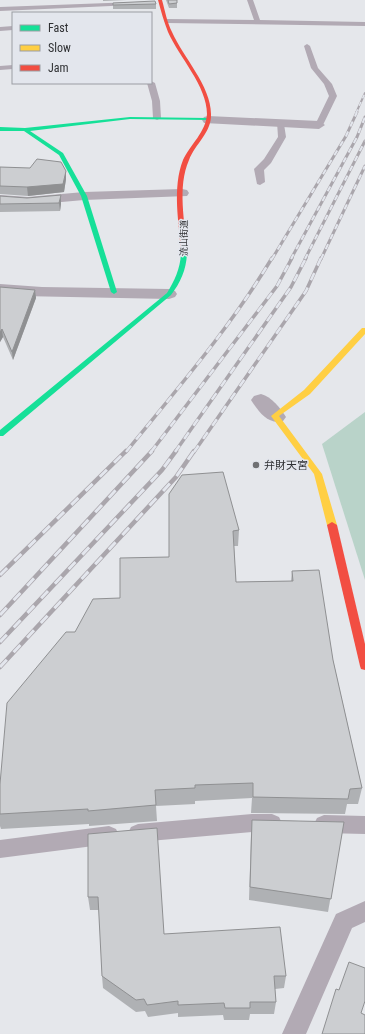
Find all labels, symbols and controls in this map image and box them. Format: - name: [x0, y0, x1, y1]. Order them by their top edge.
- legend: [12, 12, 152, 84]
- text: Fast: [48, 21, 69, 35]
- text: Slow: [48, 41, 71, 55]
- text: Jam: [48, 61, 69, 75]
- street label: 流山街道: [179, 220, 189, 256]
- place label: 弁財天宮: [264, 459, 308, 472]
- marker: 弁財天宮: [251, 460, 261, 470]

